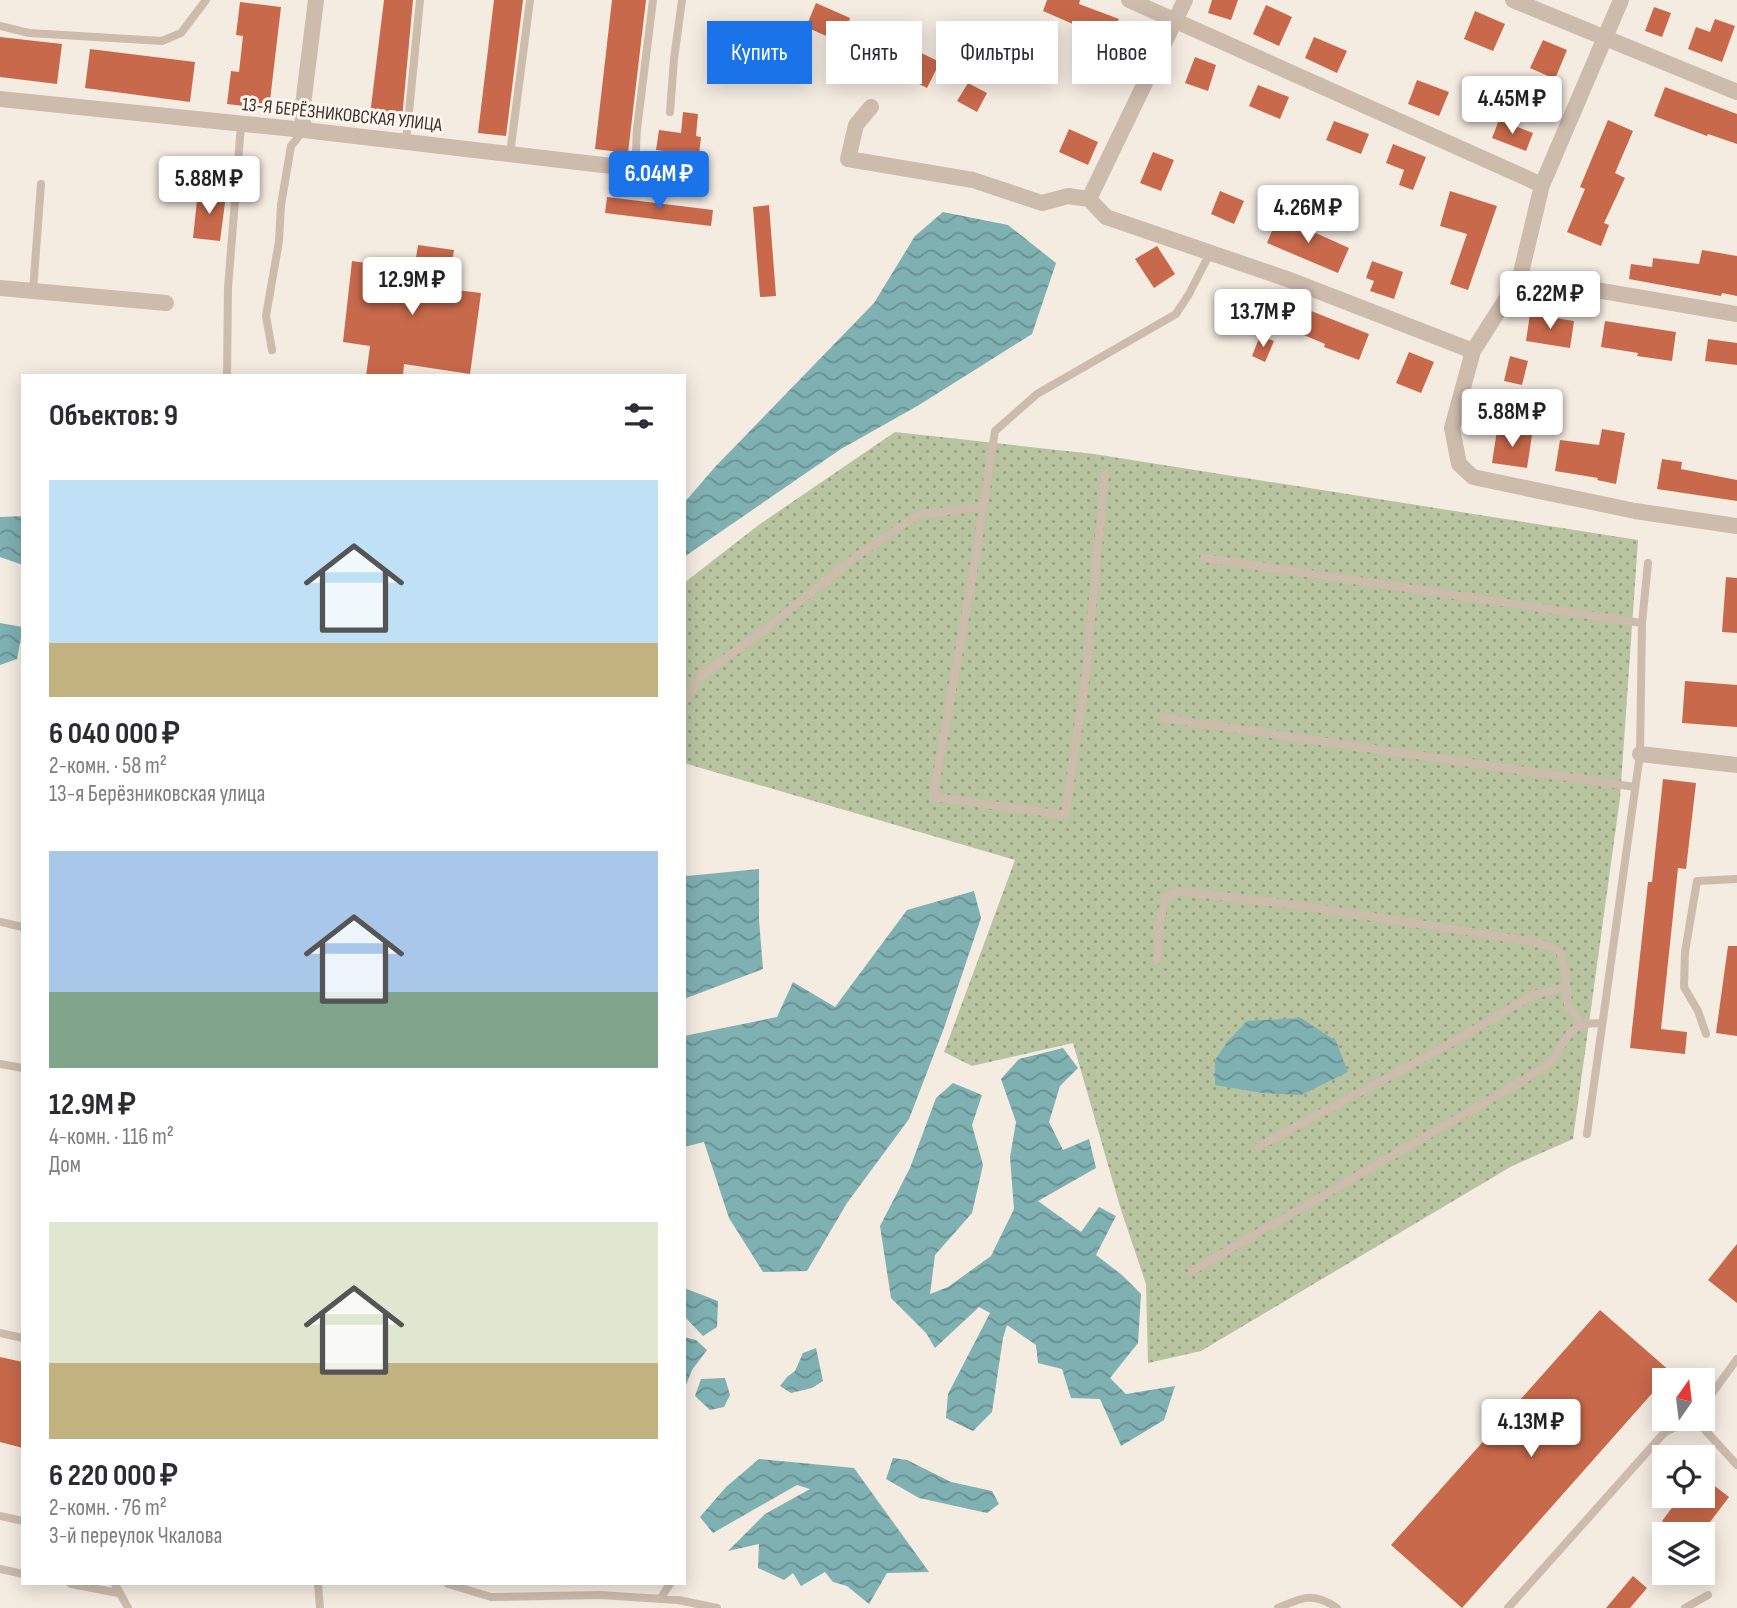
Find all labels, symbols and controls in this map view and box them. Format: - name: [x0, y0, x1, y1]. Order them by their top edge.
- chip: Купить: [707, 21, 812, 84]
- chip: Снять: [826, 21, 922, 84]
- chip: Фильтры: [936, 21, 1058, 84]
- chip: Новое: [1072, 21, 1171, 84]
- pin: 4.45M ₽: [1447, 76, 1577, 136]
- text: 4.45M ₽: [1478, 85, 1546, 113]
- street label: 13-Я БЕРЁЗНИКОВСКАЯ УЛИЦА: [241, 93, 444, 137]
- pin: 6.04M ₽: [594, 152, 724, 211]
- pin: 5.88M ₽: [144, 156, 274, 216]
- text: 6.04M ₽: [625, 160, 693, 188]
- text: 5.88M ₽: [175, 165, 243, 193]
- pin: 4.26M ₽: [1243, 186, 1373, 245]
- text: 4.26M ₽: [1274, 194, 1342, 222]
- pin: 12.9M ₽: [347, 258, 477, 317]
- text: 12.9M ₽: [379, 266, 445, 294]
- pin: 6.22M ₽: [1485, 272, 1615, 331]
- text: 6.22M ₽: [1516, 280, 1584, 308]
- pin: 13.7M ₽: [1198, 290, 1328, 349]
- text: 13.7M ₽: [1230, 298, 1296, 326]
- pin: 5.88M ₽: [1447, 390, 1577, 449]
- icon: filters: [620, 397, 658, 435]
- text: Объектов: 9: [49, 398, 178, 434]
- text: 5.88M ₽: [1478, 398, 1546, 426]
- icon: home: [291, 525, 417, 651]
- text: 6 040 000 ₽: [49, 716, 180, 752]
- text: 2-комн. · 58 m²: [49, 752, 167, 780]
- text: 13-я Берёзниковская улица: [49, 780, 265, 808]
- icon: home: [291, 896, 417, 1022]
- text: 12.9M ₽: [49, 1087, 136, 1123]
- text: 4-комн. · 116 m²: [49, 1123, 174, 1151]
- text: Дом: [49, 1151, 81, 1179]
- icon: home: [291, 1267, 417, 1393]
- north arrow: [1652, 1368, 1715, 1432]
- map controls: [1652, 1368, 1715, 1585]
- pin: 4.13M ₽: [1466, 1400, 1596, 1459]
- text: 4.13M ₽: [1498, 1408, 1564, 1436]
- button: locate: [1652, 1445, 1715, 1508]
- text: 6 220 000 ₽: [49, 1458, 178, 1494]
- text: 2-комн. · 76 m²: [49, 1494, 167, 1522]
- text: 3-й переулок Чкалова: [49, 1522, 222, 1550]
- button: layers: [1652, 1522, 1715, 1585]

